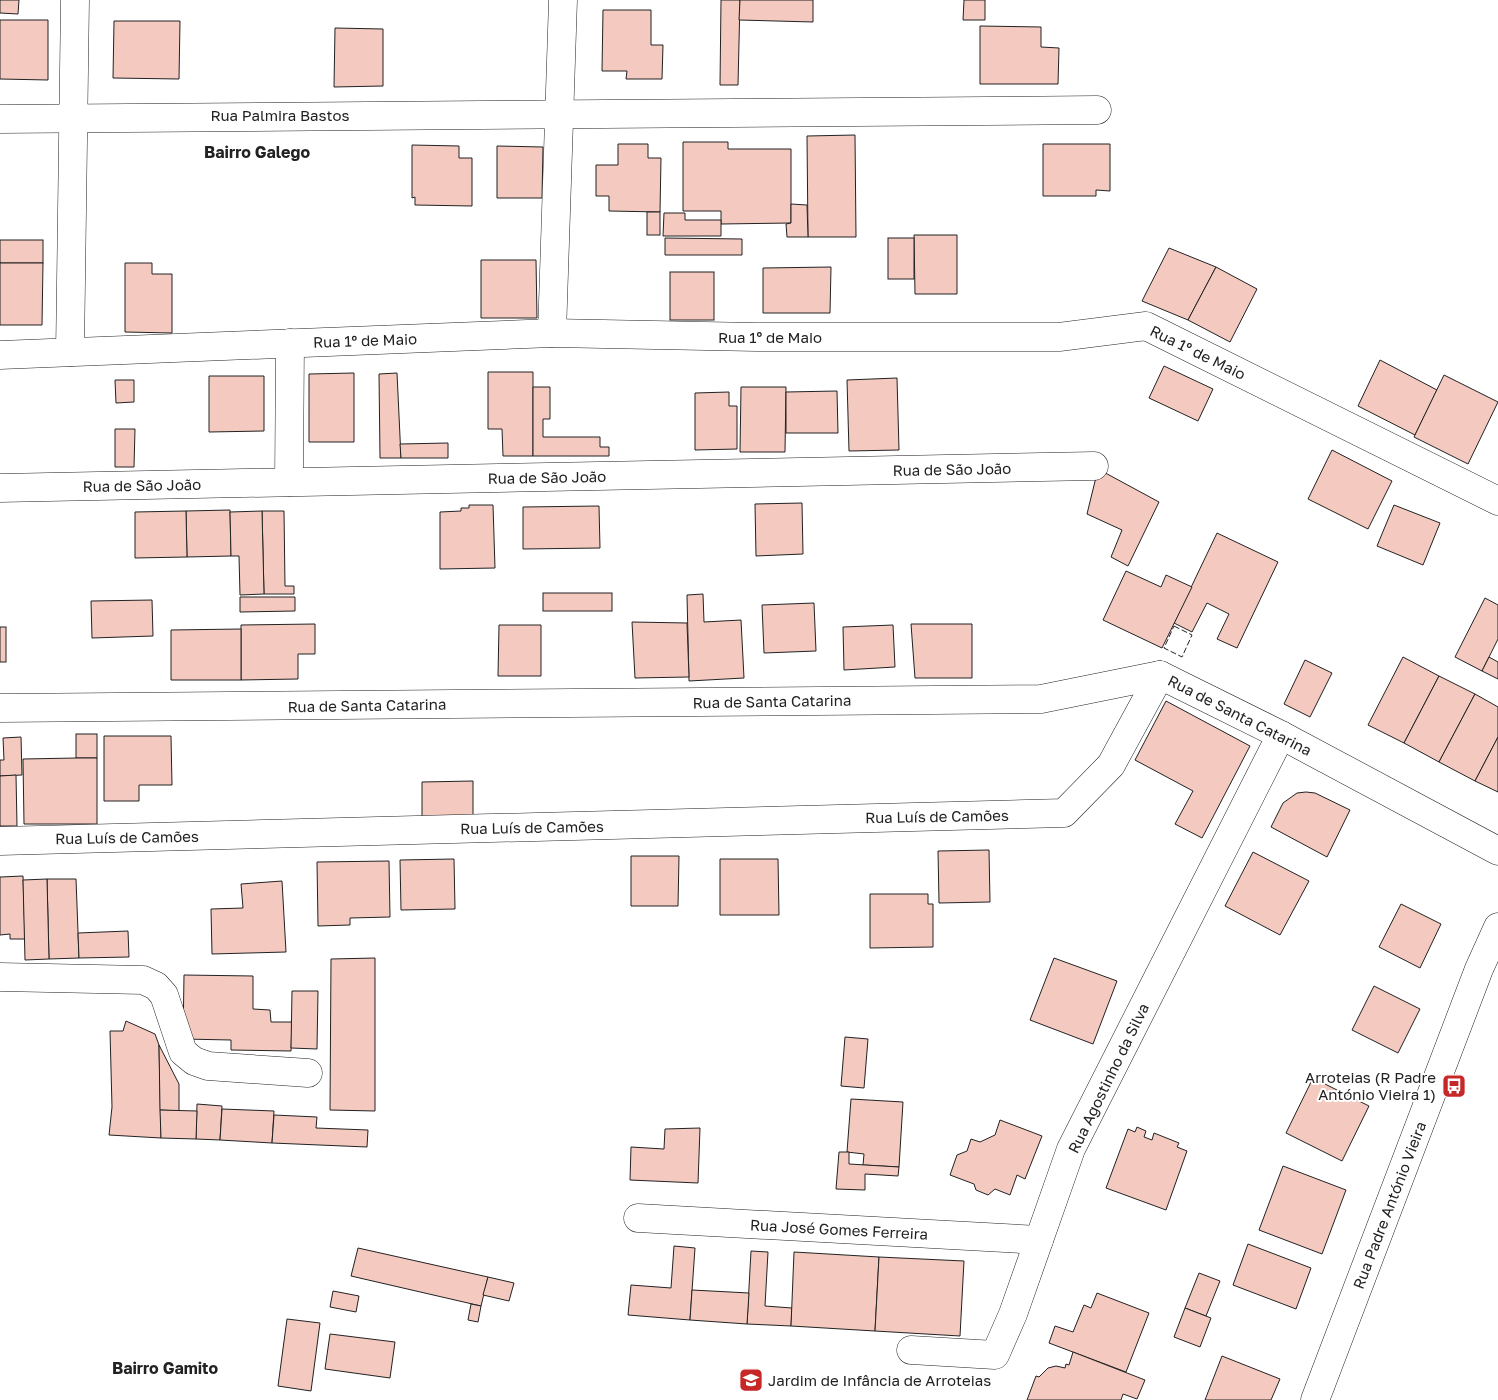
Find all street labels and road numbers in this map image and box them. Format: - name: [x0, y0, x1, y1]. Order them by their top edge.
- street label: Rua Palmira Bastos: [211, 106, 349, 124]
- street label: Rua 1º de Maio: [1147, 321, 1249, 383]
- street label: Rua 1º de Maio: [718, 328, 822, 346]
- street label: Rua 1º de Maio: [313, 329, 417, 351]
- street label: Rua de São João: [893, 459, 1011, 479]
- street label: Rua de São João: [488, 467, 606, 487]
- street label: Rua de São João: [83, 475, 201, 495]
- street label: Rua de Santa Catarina: [1165, 671, 1315, 759]
- street label: Rua de Santa Catarina: [692, 691, 852, 711]
- street label: Rua de Santa Catarina: [287, 695, 447, 715]
- street label: Rua Luís de Camões: [865, 806, 1009, 826]
- street label: Rua Luís de Camões: [460, 817, 604, 837]
- street label: Rua Luís de Camões: [55, 827, 199, 847]
- street label: Rua Agostinho da Silva: [1064, 1000, 1152, 1156]
- street label: Rua Padre António Vieira: [1349, 1119, 1429, 1291]
- street label: Rua José Gomes Ferreira: [750, 1215, 928, 1243]

